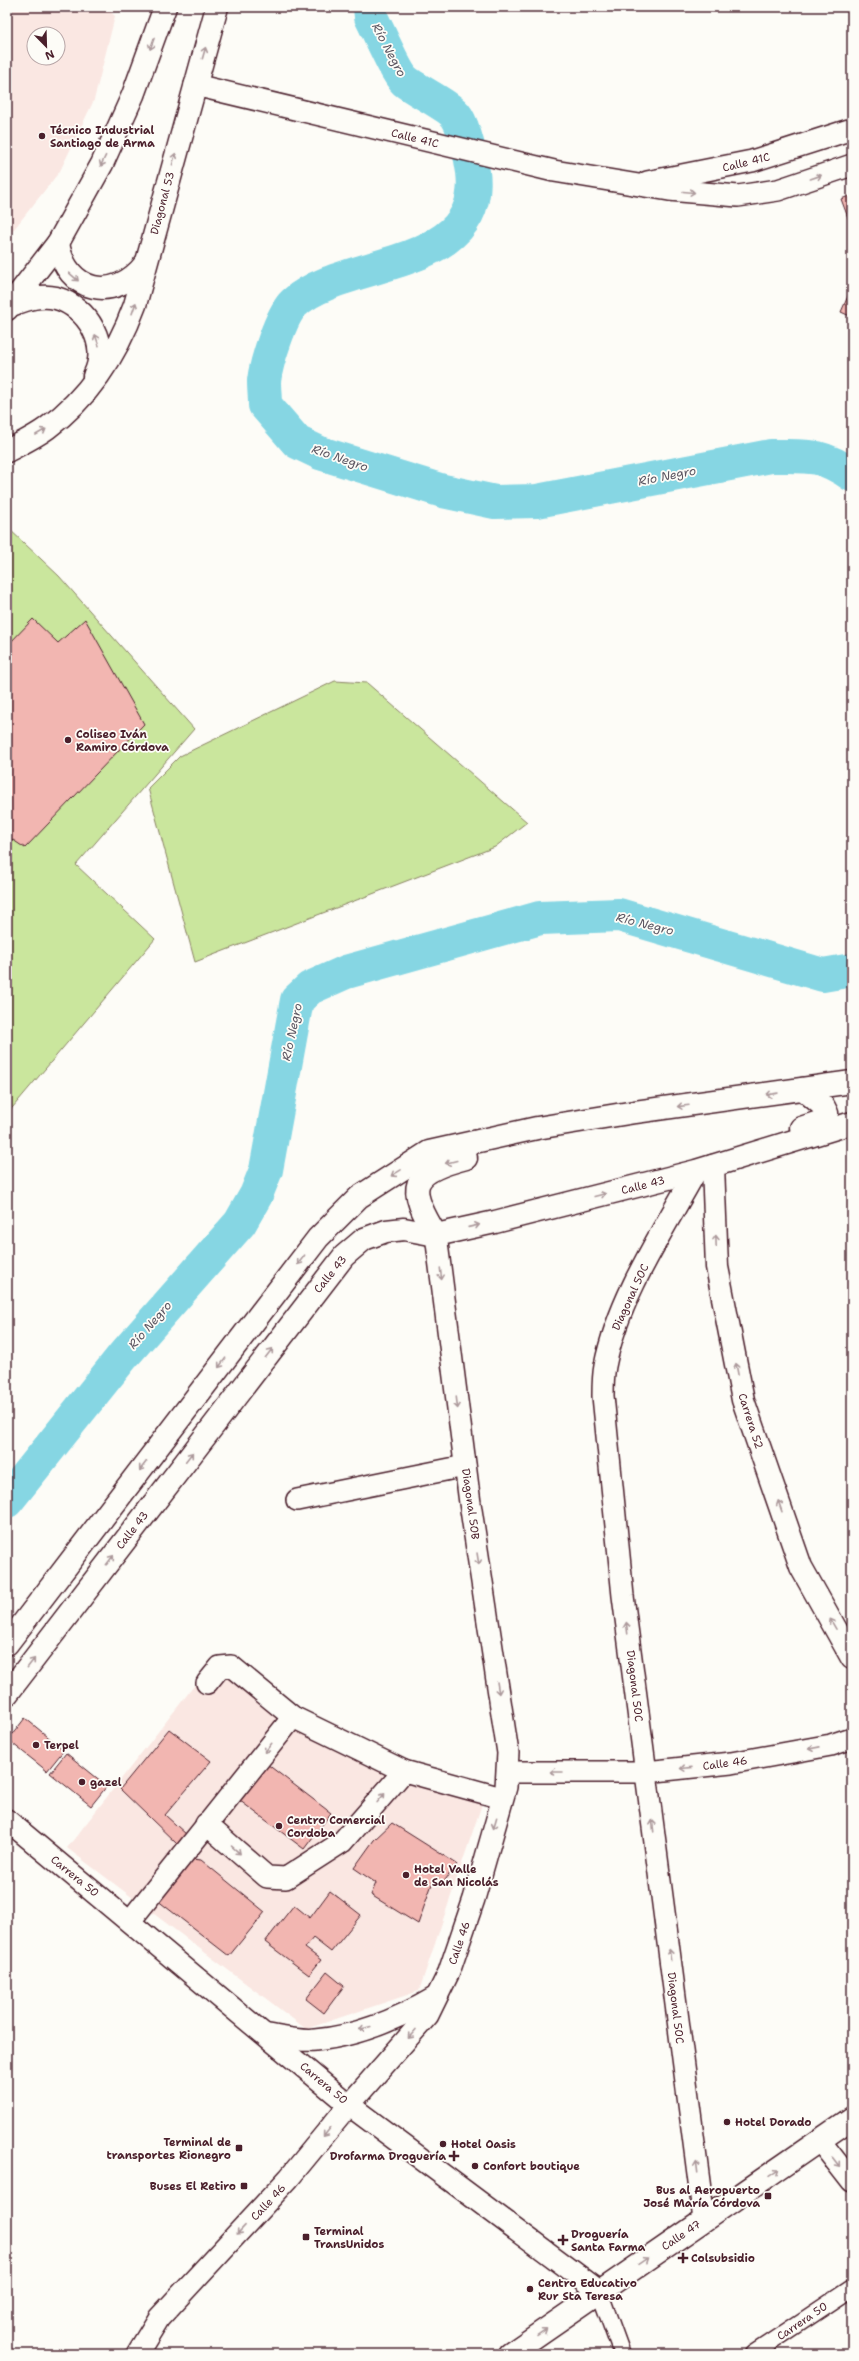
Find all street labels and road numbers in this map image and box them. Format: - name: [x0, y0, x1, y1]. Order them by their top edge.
- street label: Calle 41C: [390, 125, 440, 152]
- street label: Calle 41C: [721, 149, 772, 176]
- street label: Diagonal 53: [147, 170, 178, 236]
- street label: Calle 43: [620, 1173, 667, 1198]
- street label: Calle 43: [311, 1252, 350, 1296]
- street label: Diagonal 50C: [608, 1261, 653, 1333]
- street label: Carrera 52: [734, 1391, 767, 1451]
- street label: Diagonal 50B: [458, 1468, 483, 1541]
- street label: Calle 43: [113, 1508, 152, 1552]
- street label: Diagonal 50C: [623, 1649, 646, 1723]
- street label: Calle 46: [702, 1753, 748, 1774]
- street label: Carrera 50: [47, 1852, 102, 1901]
- street label: Calle 46: [445, 1919, 474, 1967]
- street label: Diagonal 50C: [664, 1971, 687, 2045]
- street label: Carrera 50: [297, 2059, 351, 2108]
- street label: Calle 46: [248, 2181, 289, 2224]
- street label: Calle 47: [659, 2217, 704, 2254]
- street label: Carrera 50: [774, 2299, 831, 2344]

